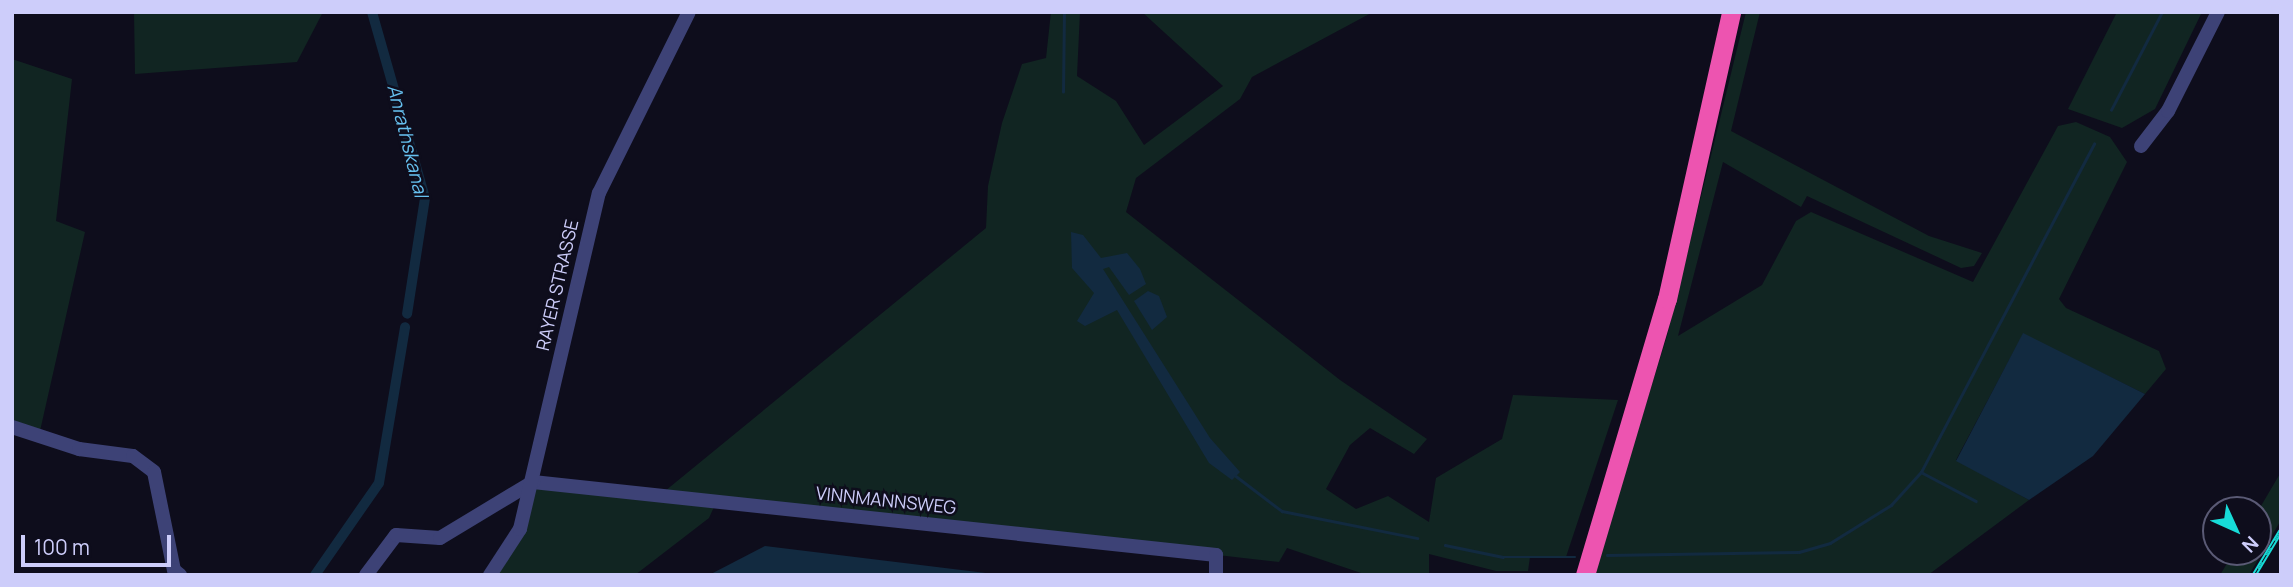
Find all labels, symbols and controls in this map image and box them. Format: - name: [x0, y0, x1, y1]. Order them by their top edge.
- water label: Anrathskanal: [382, 82, 432, 200]
- street label: RAYER STRASSE: [531, 217, 583, 353]
- street label: VINNMANNSWEG: [815, 482, 957, 518]
- north arrow: [2202, 496, 2272, 566]
- scale bar: [24, 520, 175, 564]
- text: N: [2236, 530, 2264, 558]
- text: 100 m: [34, 533, 90, 561]

